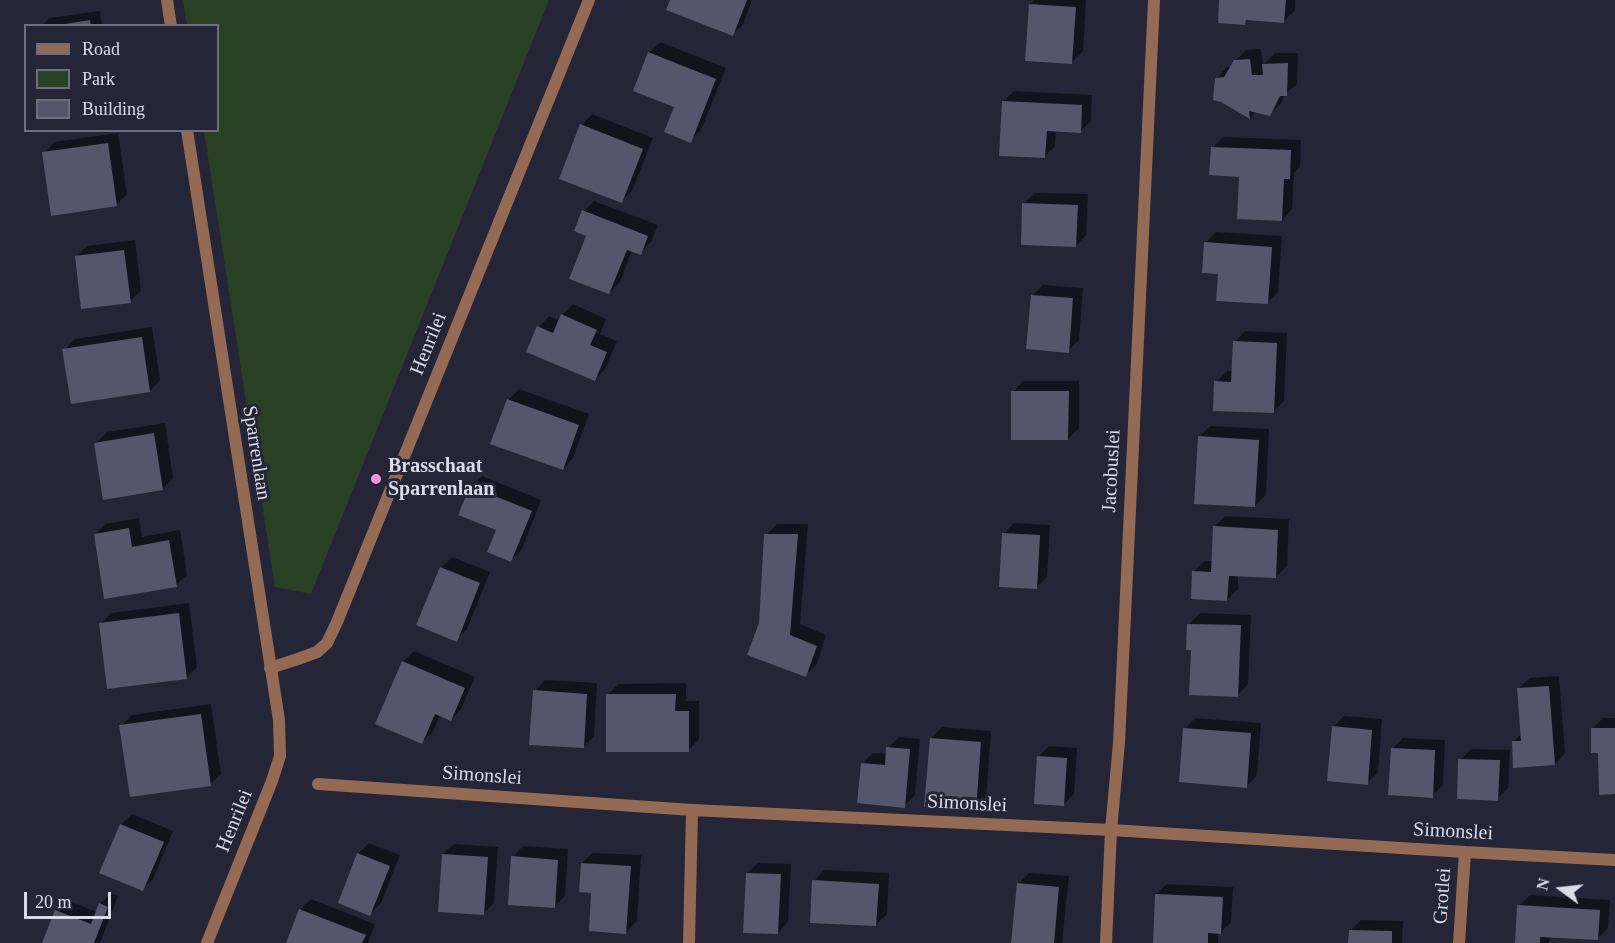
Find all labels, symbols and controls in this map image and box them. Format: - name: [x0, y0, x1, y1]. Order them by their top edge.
- legend: [24, 24, 219, 132]
- text: Road: [82, 39, 120, 59]
- text: Park: [82, 69, 115, 89]
- text: Building: [82, 99, 145, 119]
- street label: Henrilei: [406, 309, 452, 379]
- street label: Sparrenlaan: [237, 404, 275, 502]
- street label: Jacobuslei: [1098, 429, 1126, 513]
- place label: Brasschaat Sparrenlaan: [388, 455, 494, 502]
- marker: Brasschaat Sparrenlaan: [369, 472, 383, 486]
- street label: Simonslei: [441, 761, 523, 791]
- street label: Henrilei: [212, 786, 258, 856]
- street label: Simonslei: [926, 790, 1008, 818]
- street label: Simonslei: [1412, 818, 1494, 846]
- north arrow: [1531, 859, 1591, 919]
- street label: Grotlei: [1429, 867, 1457, 925]
- text: N: [1533, 876, 1553, 892]
- scale bar: [27, 880, 114, 918]
- text: 20 m: [35, 892, 72, 912]

